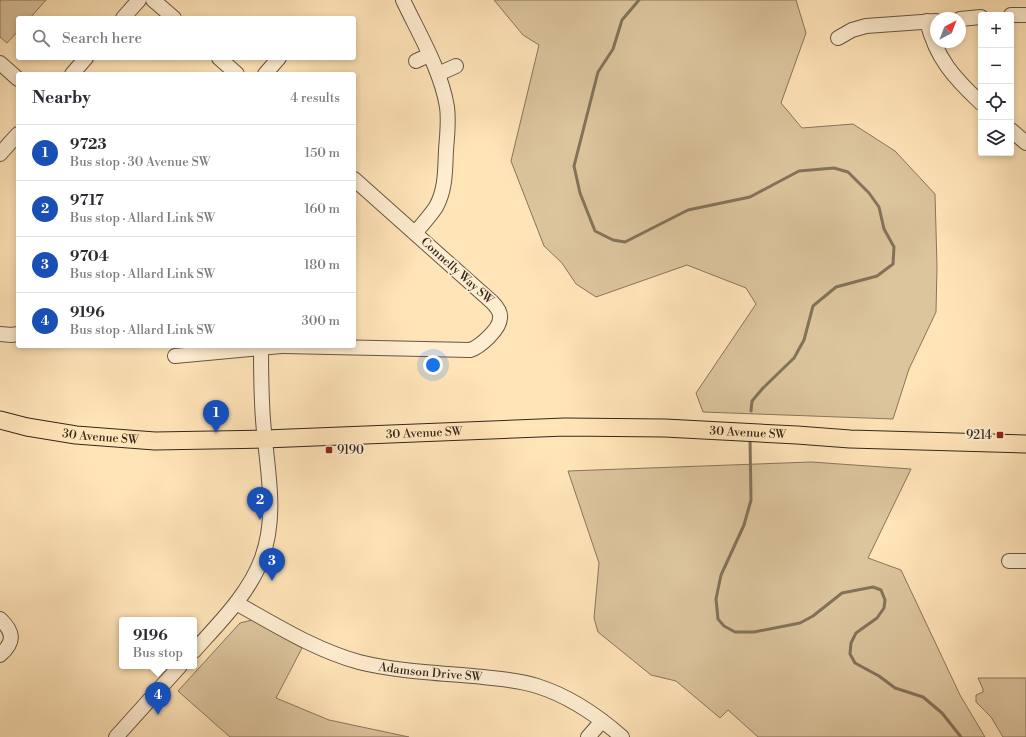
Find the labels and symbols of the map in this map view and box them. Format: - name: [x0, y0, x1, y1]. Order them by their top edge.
- north arrow: [930, 12, 966, 48]
- street label: Connelly Way SW: [418, 234, 497, 308]
- your location: [423, 355, 443, 375]
- pin: 1: [203, 400, 229, 433]
- street label: 30 Avenue SW: [709, 423, 788, 442]
- street label: 30 Avenue SW: [385, 424, 464, 442]
- street label: 30 Avenue SW: [61, 425, 140, 447]
- place label: 9214: [966, 428, 992, 443]
- marker: 9214: [995, 430, 1005, 440]
- place label: 9190: [337, 443, 364, 458]
- marker: 9190: [324, 445, 334, 455]
- pin: 2: [247, 487, 273, 520]
- pin: 3: [259, 548, 285, 581]
- street label: Adamson Drive SW: [377, 659, 484, 684]
- pin: 4: [145, 682, 171, 715]

